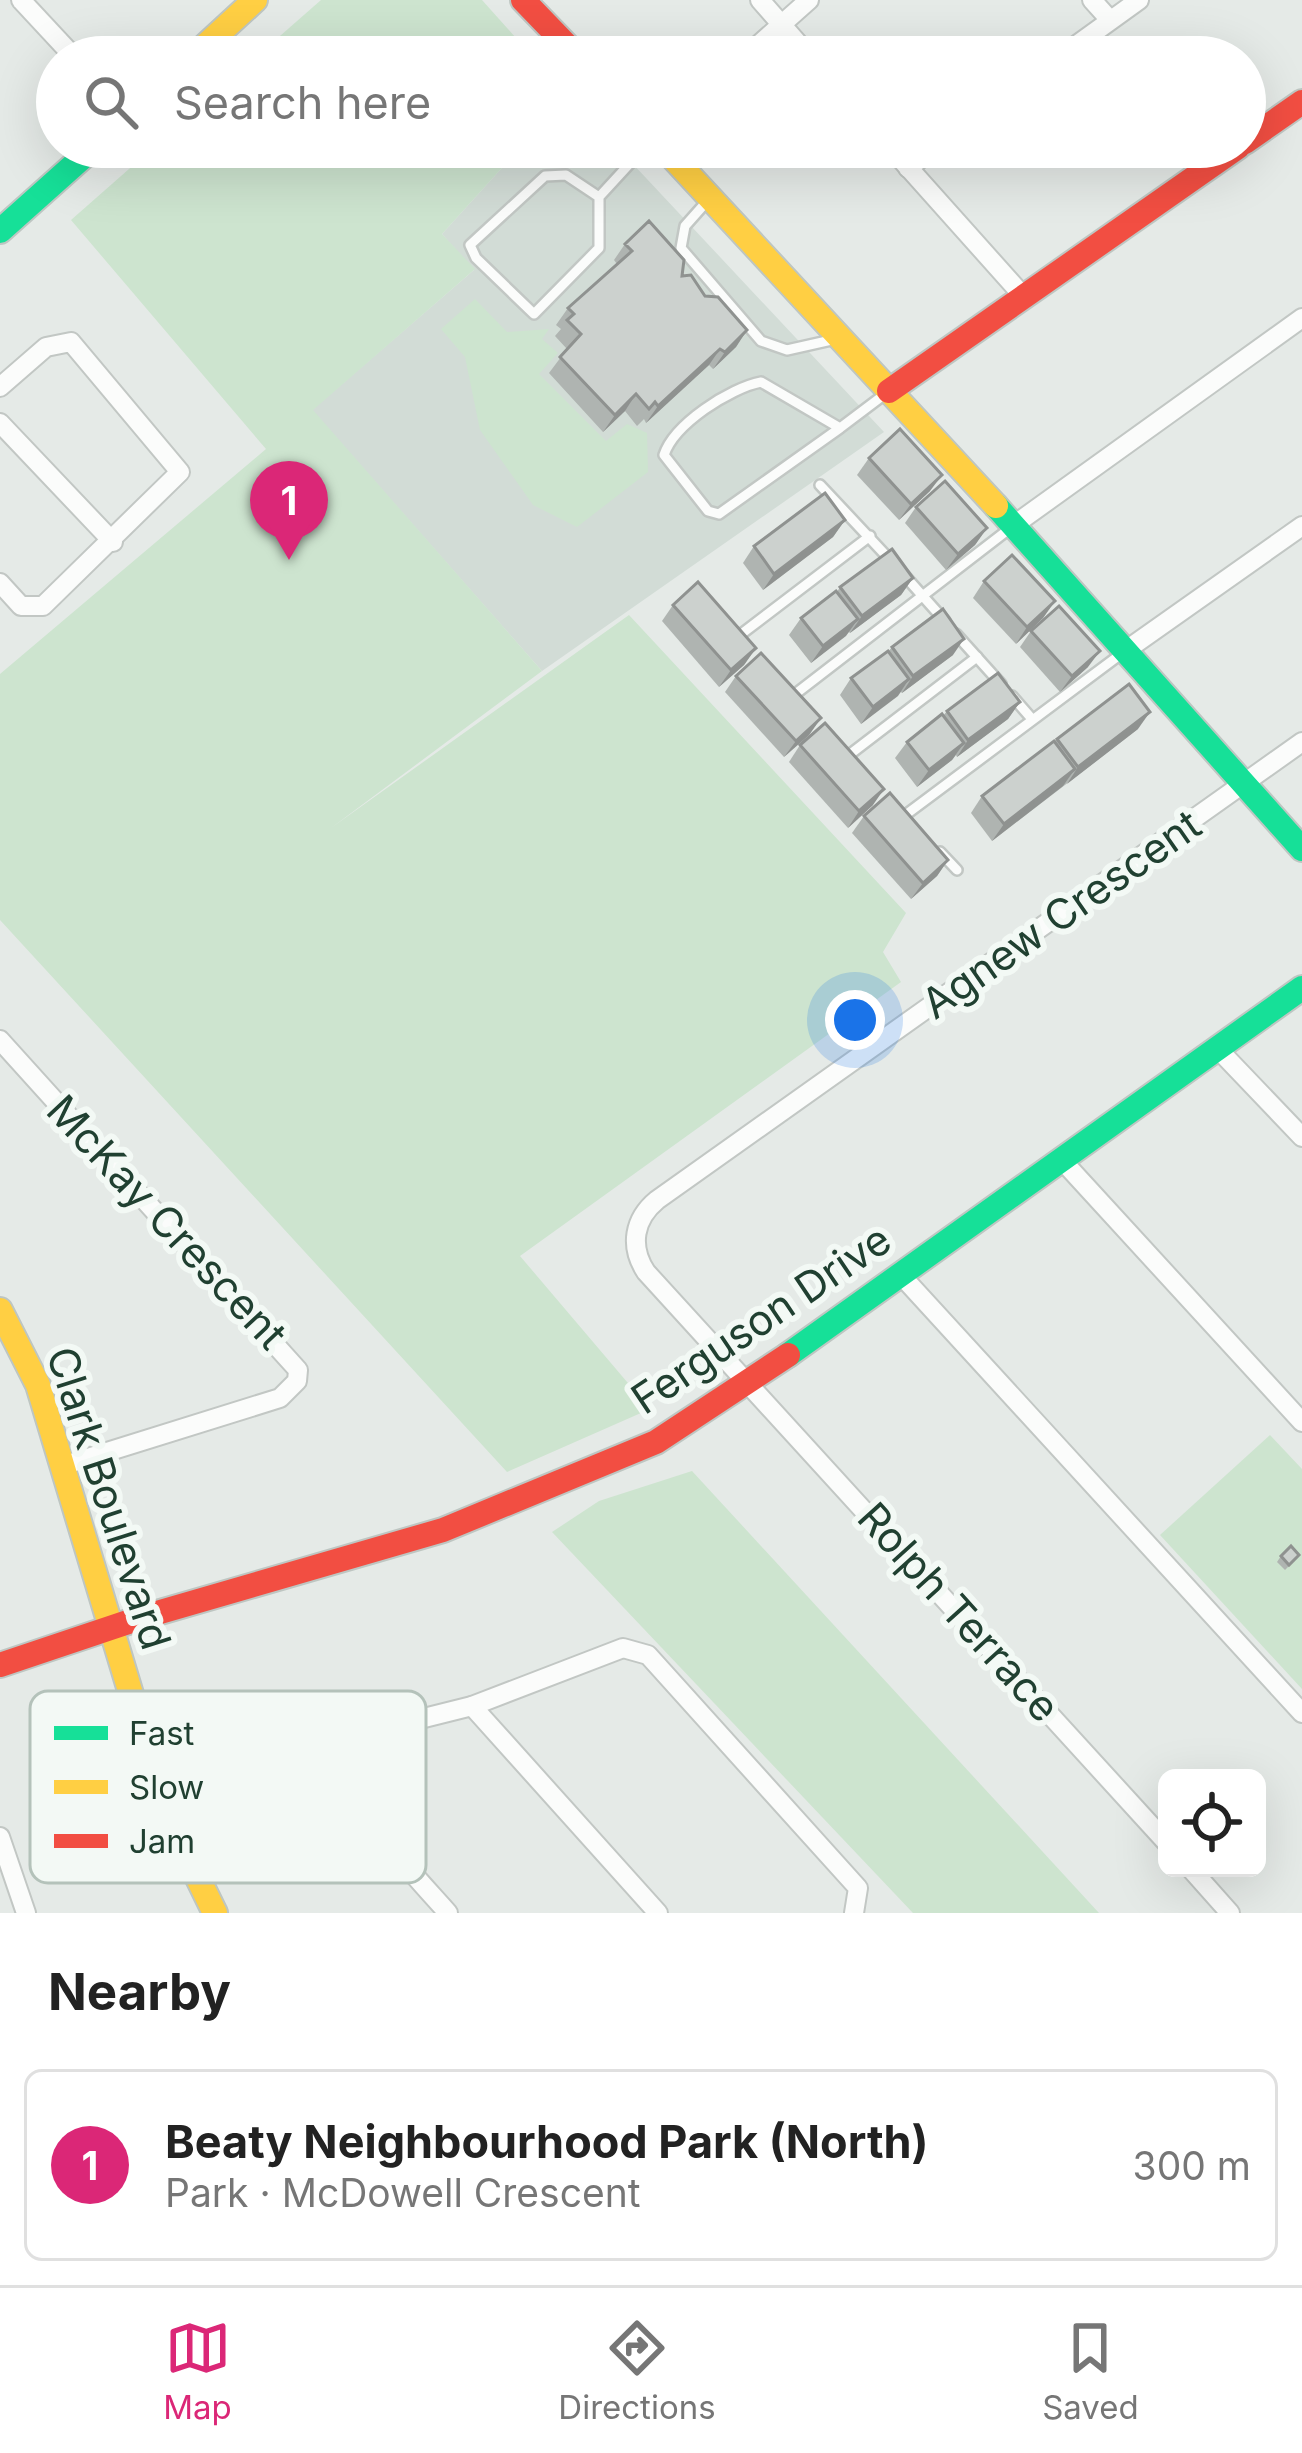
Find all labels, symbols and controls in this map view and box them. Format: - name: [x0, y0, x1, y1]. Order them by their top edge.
- search box: [36, 36, 1266, 168]
- icon: search: [78, 69, 144, 135]
- text: Search here: [174, 75, 431, 130]
- pin: 1: [250, 461, 328, 560]
- street label: Agnew Crescent: [911, 798, 1210, 1029]
- your location: [825, 990, 885, 1050]
- street label: McKay Crescent: [37, 1084, 298, 1359]
- street label: Ferguson Drive: [621, 1213, 900, 1424]
- street label: Clark Boulevard: [37, 1340, 182, 1655]
- street label: Rolph Terrace: [848, 1492, 1071, 1732]
- legend: [30, 1691, 426, 1883]
- text: Fast: [129, 1713, 195, 1753]
- text: Slow: [129, 1767, 204, 1807]
- map controls: [1158, 1769, 1266, 1877]
- button: locate: [1158, 1769, 1266, 1877]
- text: Jam: [129, 1821, 195, 1861]
- text: Nearby: [48, 1961, 231, 2022]
- text: Beaty Neighbourhood Park (North): [165, 2114, 928, 2169]
- text: 1: [82, 2142, 98, 2189]
- text: 300 m: [1133, 2142, 1251, 2189]
- text: Park · McDowell Crescent: [165, 2169, 640, 2216]
- tab: Map: [163, 2315, 232, 2427]
- tab: Directions: [558, 2315, 716, 2427]
- tab: Saved: [1042, 2315, 1139, 2427]

